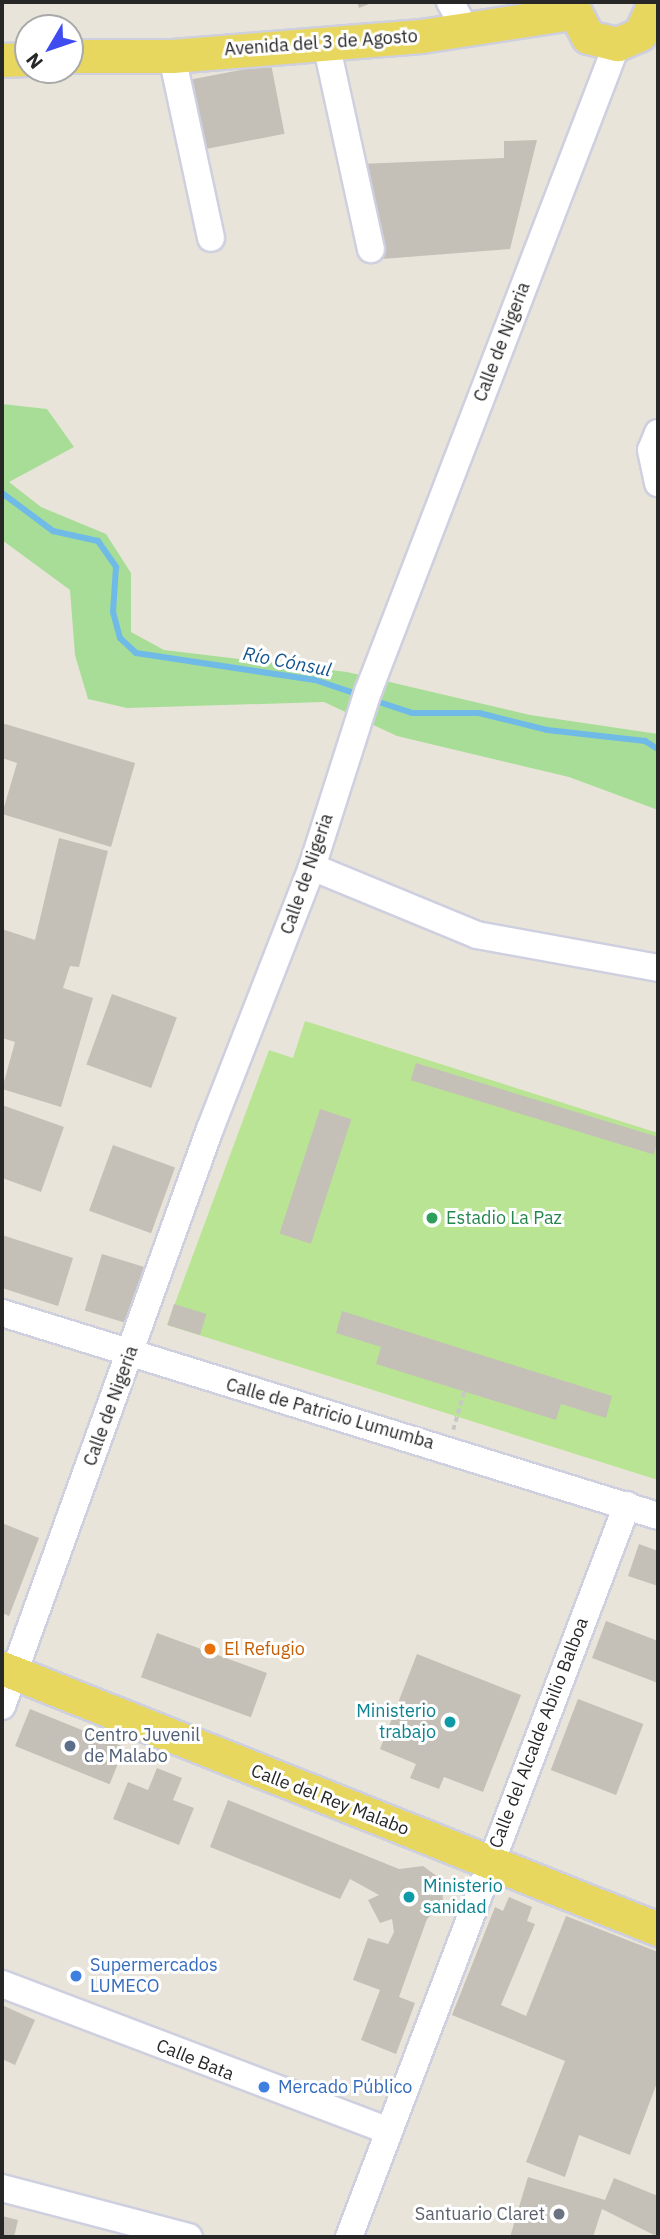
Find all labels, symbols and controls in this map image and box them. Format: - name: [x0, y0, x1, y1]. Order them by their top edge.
- north arrow: [14, 14, 84, 84]
- street label: Avenida del 3 de Agosto: [224, 25, 418, 61]
- text: N: [21, 48, 48, 74]
- street label: Calle de Nigeria: [469, 279, 535, 405]
- water label: Río Cónsul: [241, 642, 333, 682]
- street label: Calle de Nigeria: [276, 811, 338, 937]
- place label: Estadio La Paz: [446, 1207, 562, 1229]
- marker: Estadio La Paz: [424, 1210, 440, 1226]
- street label: Calle de Nigeria: [79, 1343, 143, 1469]
- street label: Calle de Patricio Lumumba: [223, 1374, 437, 1454]
- street label: Calle del Alcalde Abilio Balboa: [485, 1615, 593, 1851]
- place label: El Refugio: [224, 1638, 305, 1660]
- marker: El Refugio: [202, 1641, 218, 1657]
- place label: Ministerio trabajo: [356, 1701, 436, 1744]
- marker: Ministerio trabajo: [442, 1714, 458, 1730]
- place label: Centro Juvenil de Malabo: [84, 1725, 200, 1768]
- marker: Centro Juvenil de Malabo: [62, 1738, 78, 1754]
- street label: Calle del Rey Malabo: [248, 1760, 412, 1840]
- place label: Ministerio sanidad: [423, 1876, 503, 1918]
- marker: Ministerio sanidad: [401, 1889, 417, 1905]
- place label: Supermercados LUMECO: [90, 1955, 218, 1997]
- marker: Supermercados LUMECO: [68, 1968, 84, 1984]
- street label: Calle Bata: [153, 2035, 237, 2085]
- place label: Mercado Público: [278, 2076, 412, 2098]
- marker: Mercado Público: [256, 2079, 272, 2095]
- place label: Santuario Claret: [415, 2203, 545, 2225]
- marker: Santuario Claret: [551, 2206, 567, 2222]

